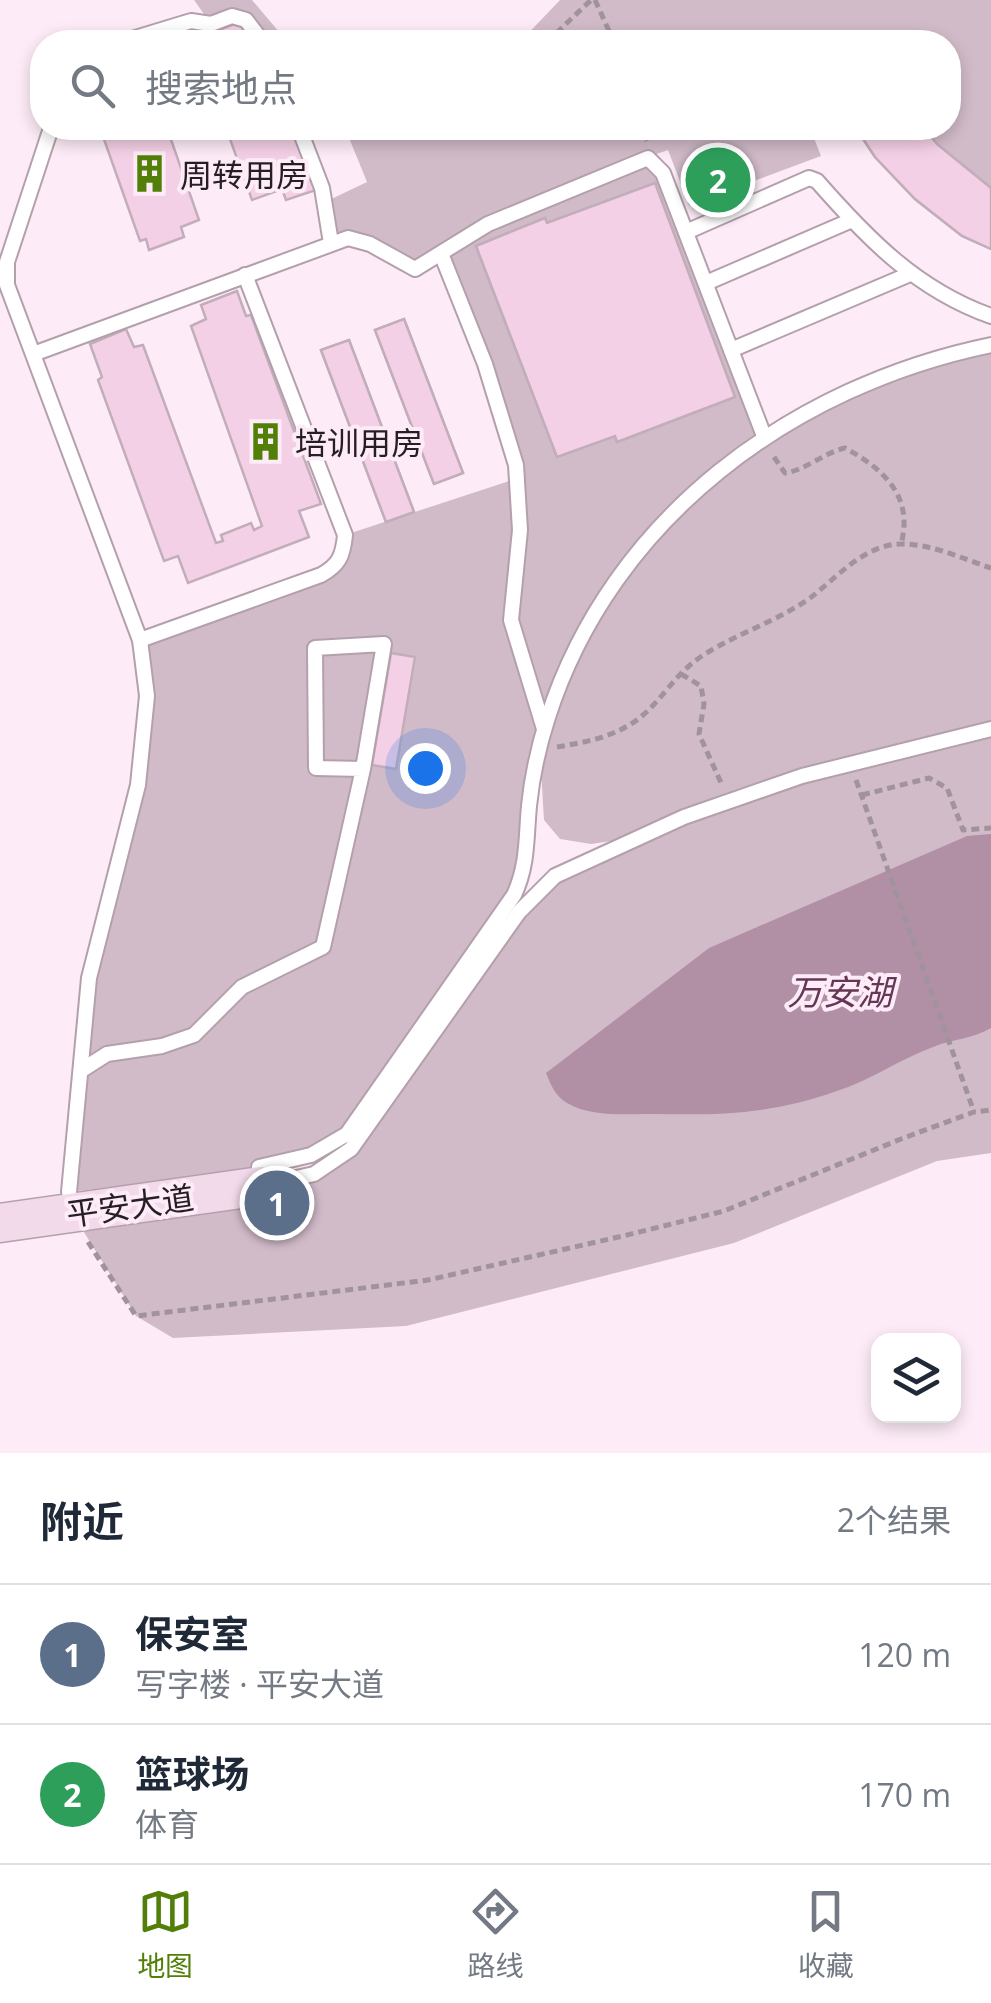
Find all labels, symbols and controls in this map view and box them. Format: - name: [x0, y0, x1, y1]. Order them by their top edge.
- search box: [30, 30, 961, 140]
- icon: search: [65, 58, 120, 113]
- text: 搜索地点: [145, 61, 297, 113]
- pin: 2: [686, 142, 750, 218]
- building icon: 周转用房: [129, 153, 171, 195]
- place label: 周转用房: [180, 153, 308, 196]
- building icon: 培训用房: [244, 421, 286, 463]
- place label: 培训用房: [295, 421, 423, 464]
- your location: [400, 743, 451, 794]
- water label: 万安湖: [787, 968, 897, 1015]
- pin: 1: [244, 1166, 310, 1240]
- street label: 平安大道: [64, 1175, 196, 1235]
- map controls: [871, 1333, 961, 1423]
- button: layers: [871, 1333, 961, 1423]
- text: 附近: [40, 1492, 124, 1549]
- text: 2个结果: [837, 1498, 951, 1541]
- text: 保安室: [135, 1607, 249, 1659]
- text: 1: [63, 1633, 82, 1676]
- text: 120 m: [858, 1633, 951, 1676]
- text: 写字楼 · 平安大道: [135, 1662, 384, 1705]
- text: 篮球场: [135, 1747, 249, 1799]
- text: 2: [63, 1773, 82, 1816]
- text: 170 m: [858, 1773, 951, 1816]
- text: 体育: [135, 1802, 199, 1845]
- tab: 地图: [137, 1884, 193, 1984]
- tab: 路线: [467, 1884, 524, 1984]
- tab: 收藏: [798, 1884, 854, 1984]

